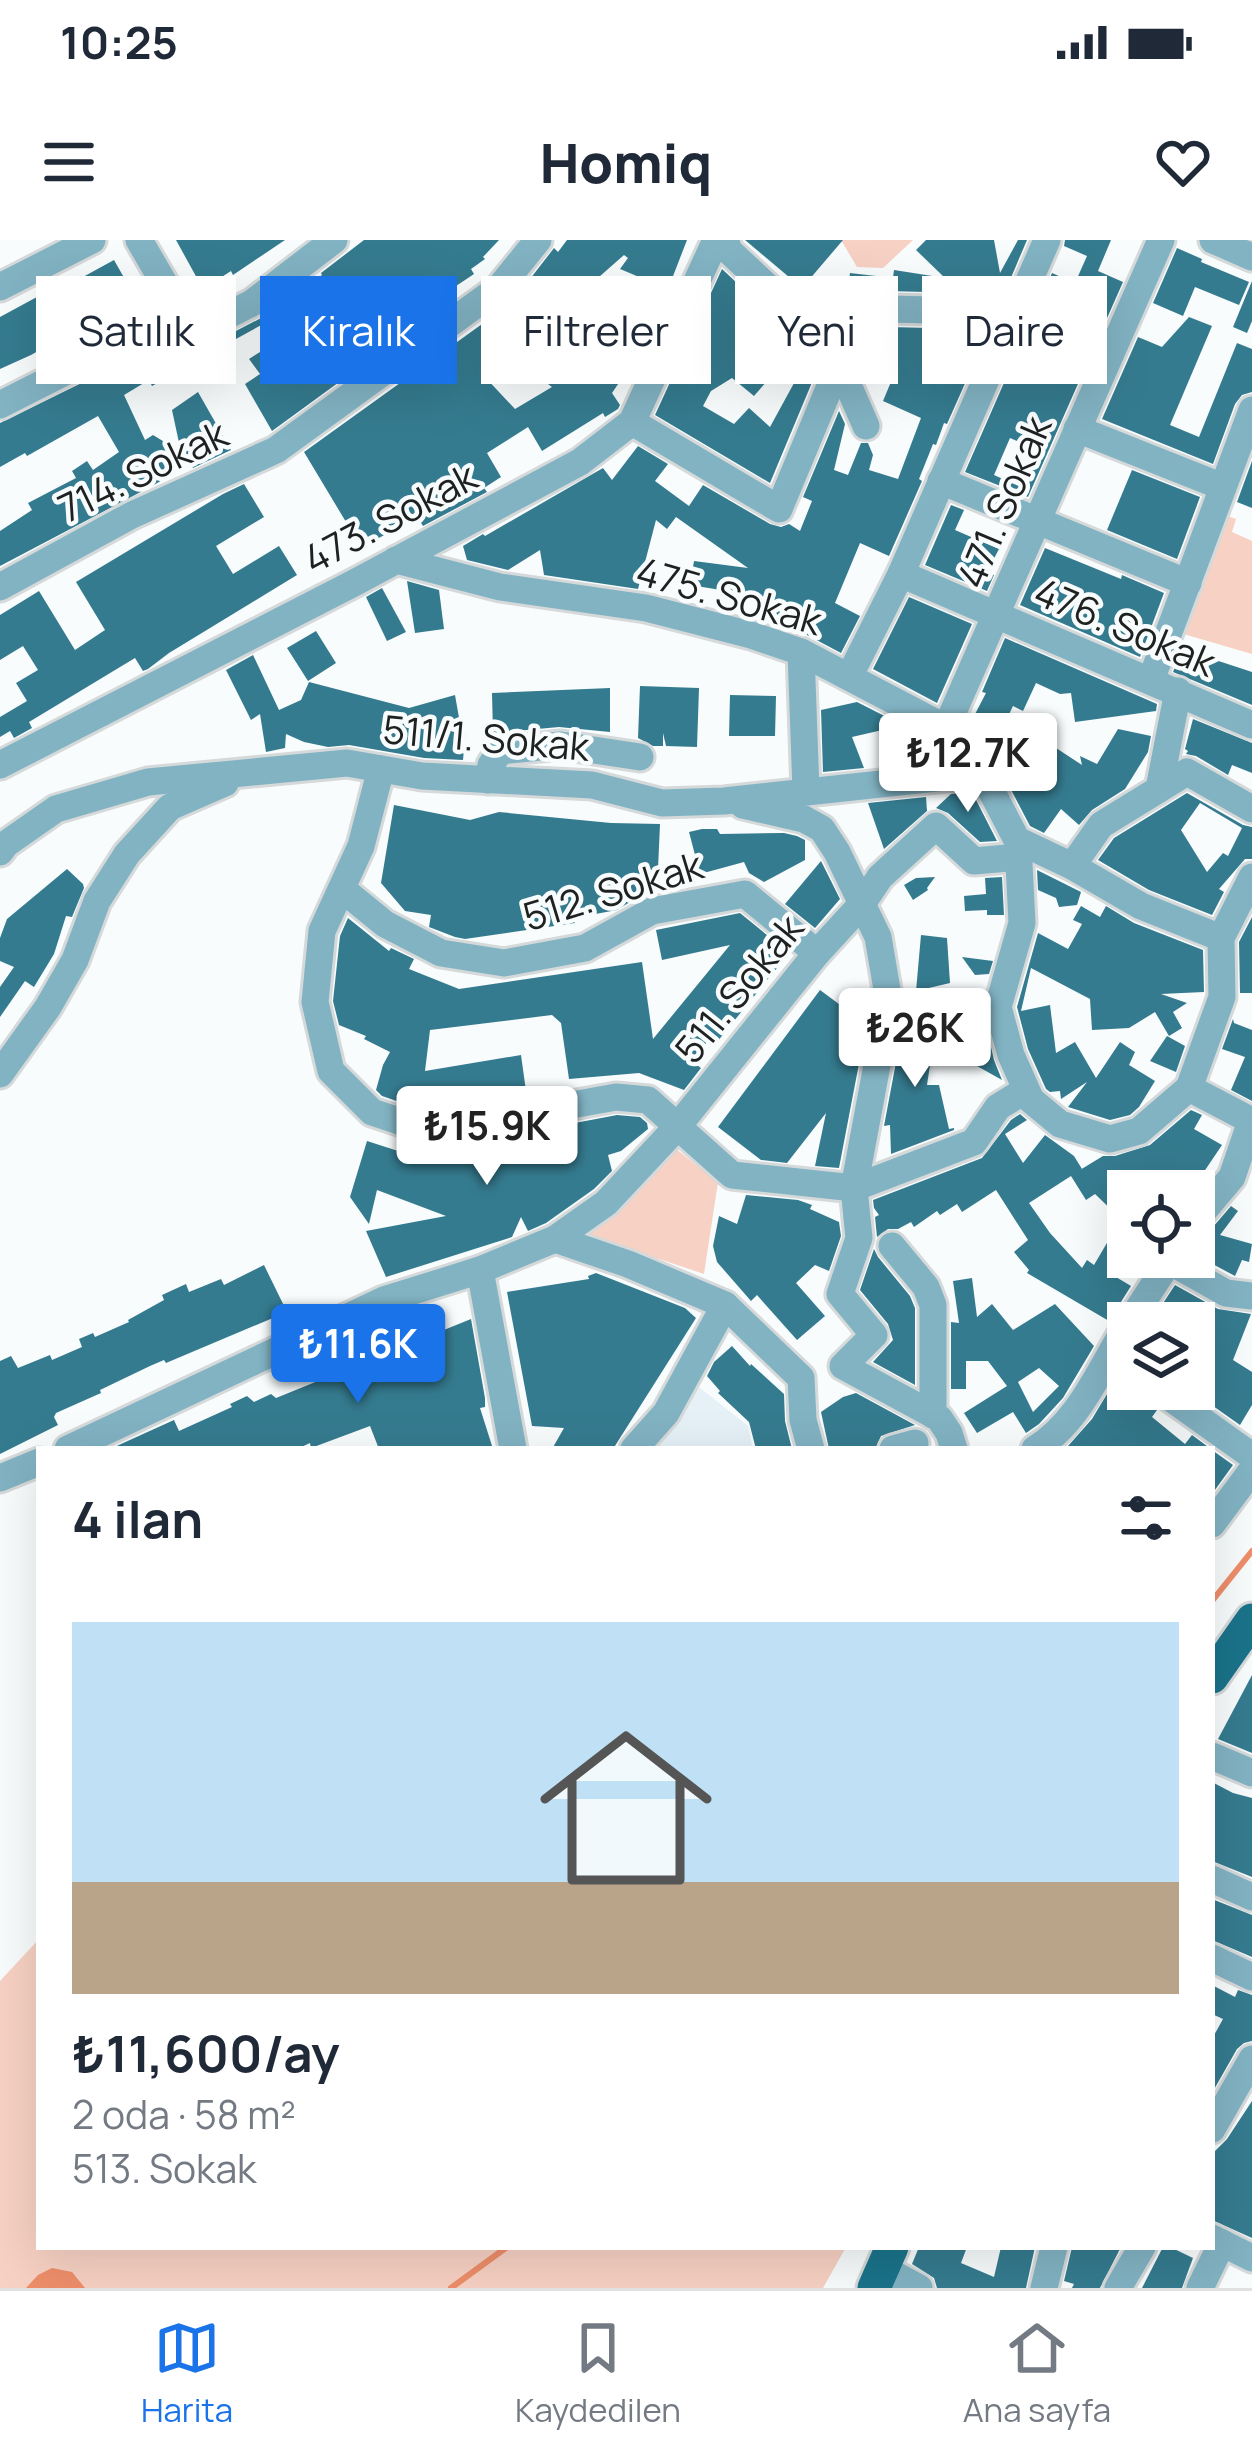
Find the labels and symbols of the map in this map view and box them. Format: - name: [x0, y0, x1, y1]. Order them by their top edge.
- street label: 714. Sokak: [49, 405, 238, 534]
- street label: 471. Sokak: [943, 406, 1064, 596]
- street label: 473. Sokak: [293, 448, 487, 585]
- street label: 475. Sokak: [630, 543, 830, 648]
- street label: 476. Sokak: [1027, 564, 1226, 689]
- street label: 511/1. Sokak: [381, 701, 593, 773]
- pin: ₺12.7K: [870, 713, 1066, 815]
- street label: 512. Sokak: [516, 837, 711, 943]
- street label: 511. Sokak: [662, 902, 816, 1074]
- pin: ₺26K: [844, 988, 986, 1090]
- pin: ₺15.9K: [389, 1086, 585, 1188]
- pin: ₺11.6K: [260, 1304, 456, 1406]

